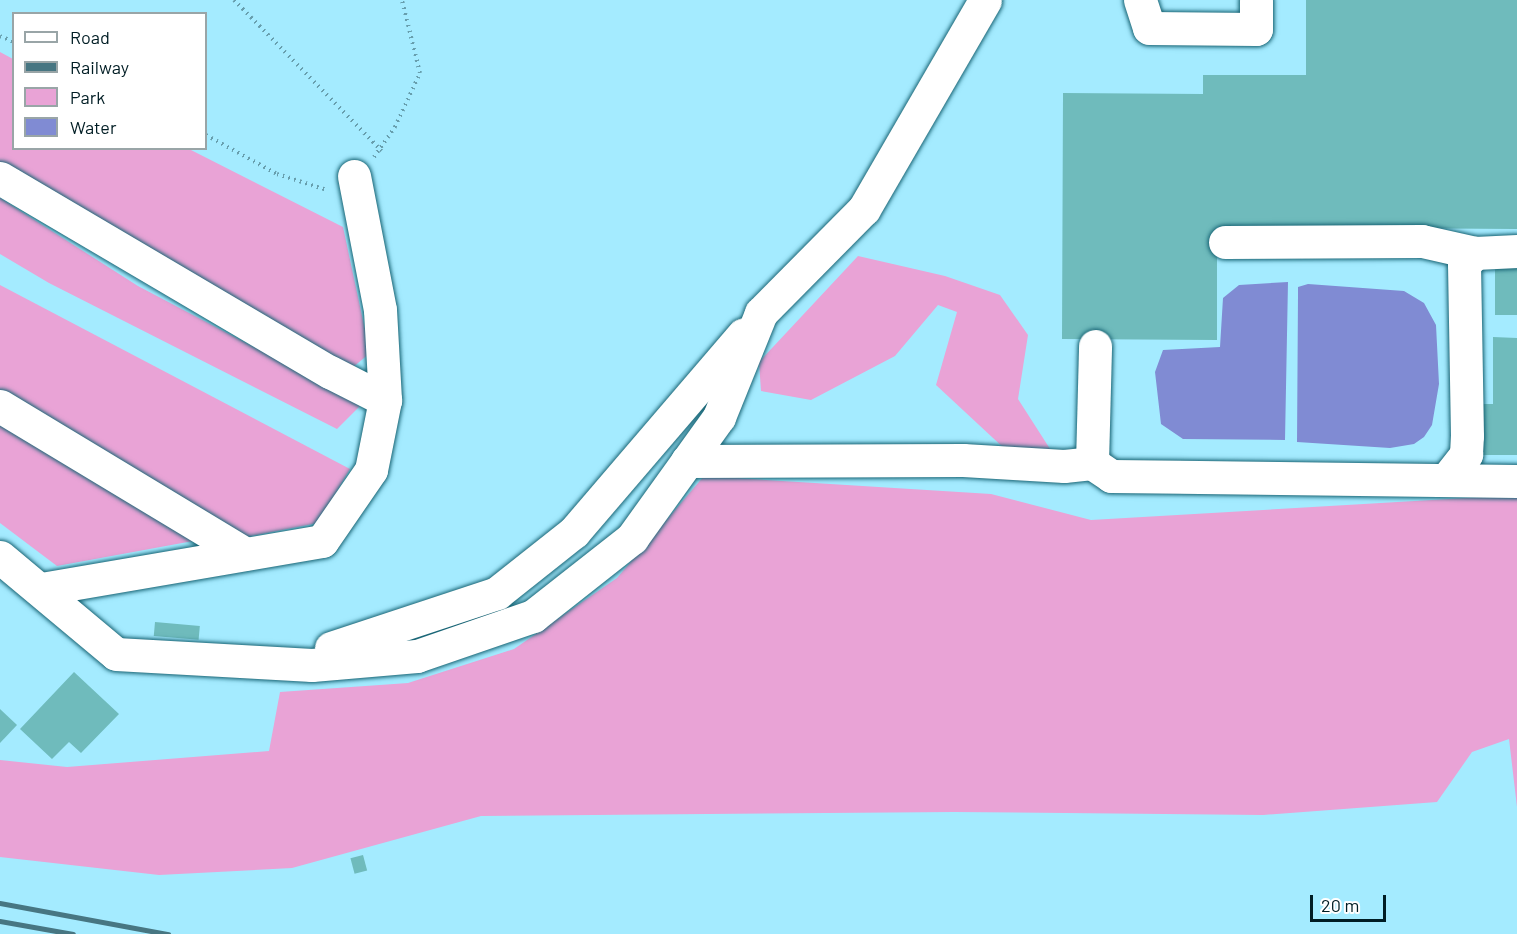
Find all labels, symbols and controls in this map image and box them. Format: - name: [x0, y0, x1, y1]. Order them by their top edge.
- legend: [12, 12, 207, 150]
- text: Road: [70, 26, 110, 48]
- text: Railway: [70, 56, 129, 78]
- text: Park: [70, 86, 105, 108]
- text: Water: [70, 116, 117, 138]
- scale bar: [1313, 883, 1390, 921]
- text: 20 m: [1321, 894, 1359, 916]

